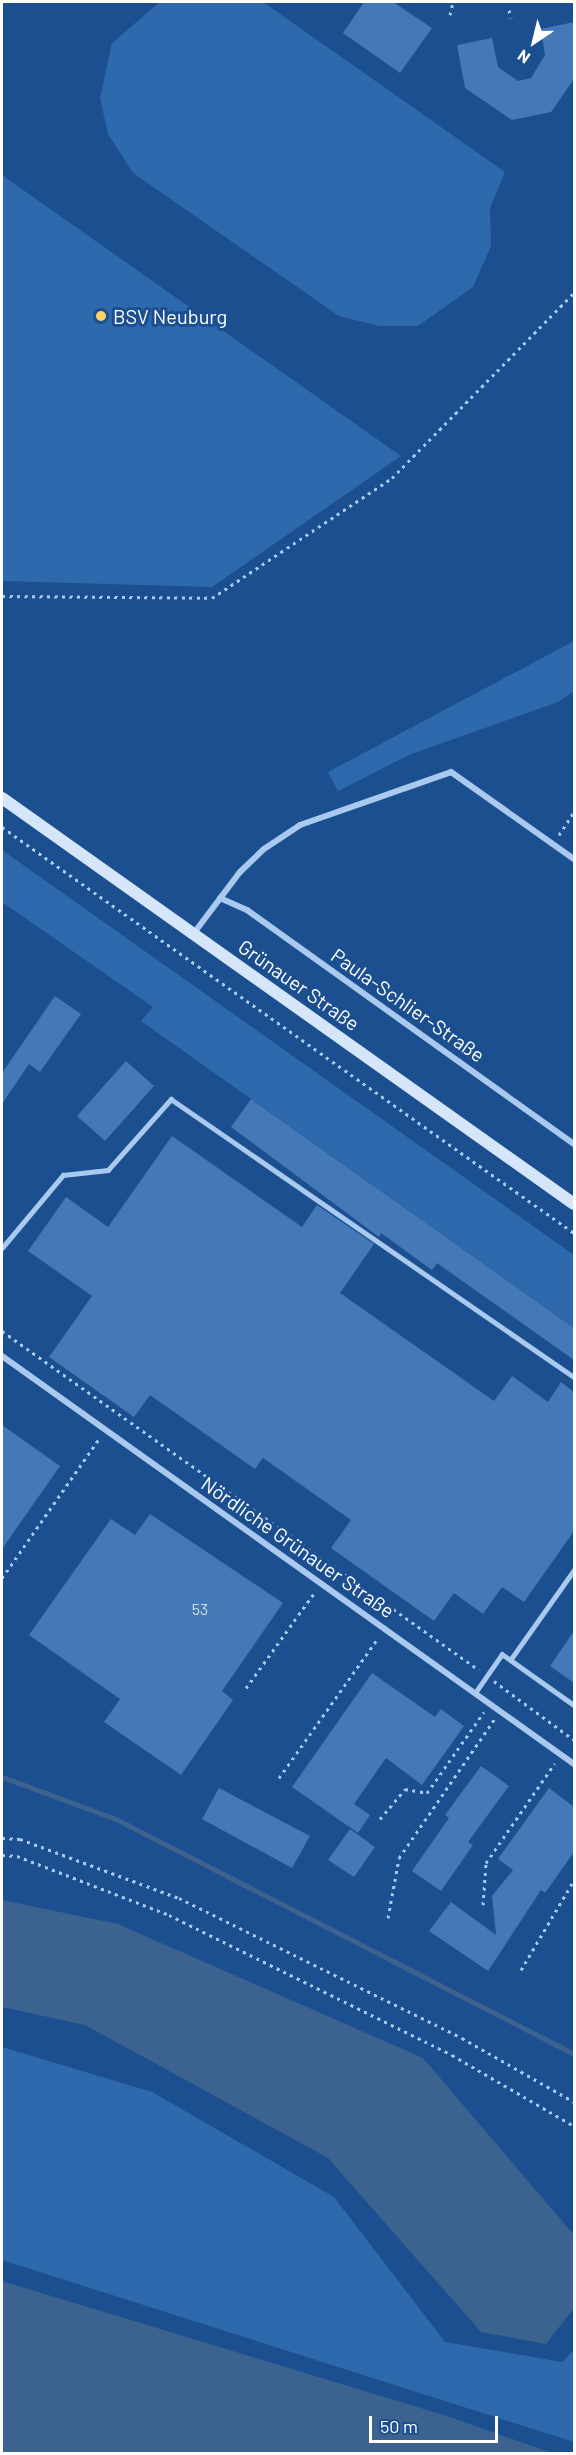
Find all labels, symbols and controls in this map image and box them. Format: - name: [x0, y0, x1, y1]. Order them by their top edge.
- north arrow: [504, 12, 564, 72]
- text: N: [514, 46, 533, 68]
- place label: BSV Neuburg: [113, 304, 227, 328]
- marker: BSV Neuburg: [94, 309, 108, 323]
- street label: Grünauer Straße: [234, 934, 364, 1036]
- street label: Paula-Schlier-Straße: [327, 943, 489, 1067]
- street label: Nördliche Grünauer Straße: [197, 1471, 399, 1623]
- house number: 53: [192, 1599, 208, 1619]
- scale bar: [372, 2404, 501, 2442]
- text: 50 m: [380, 2415, 418, 2437]

